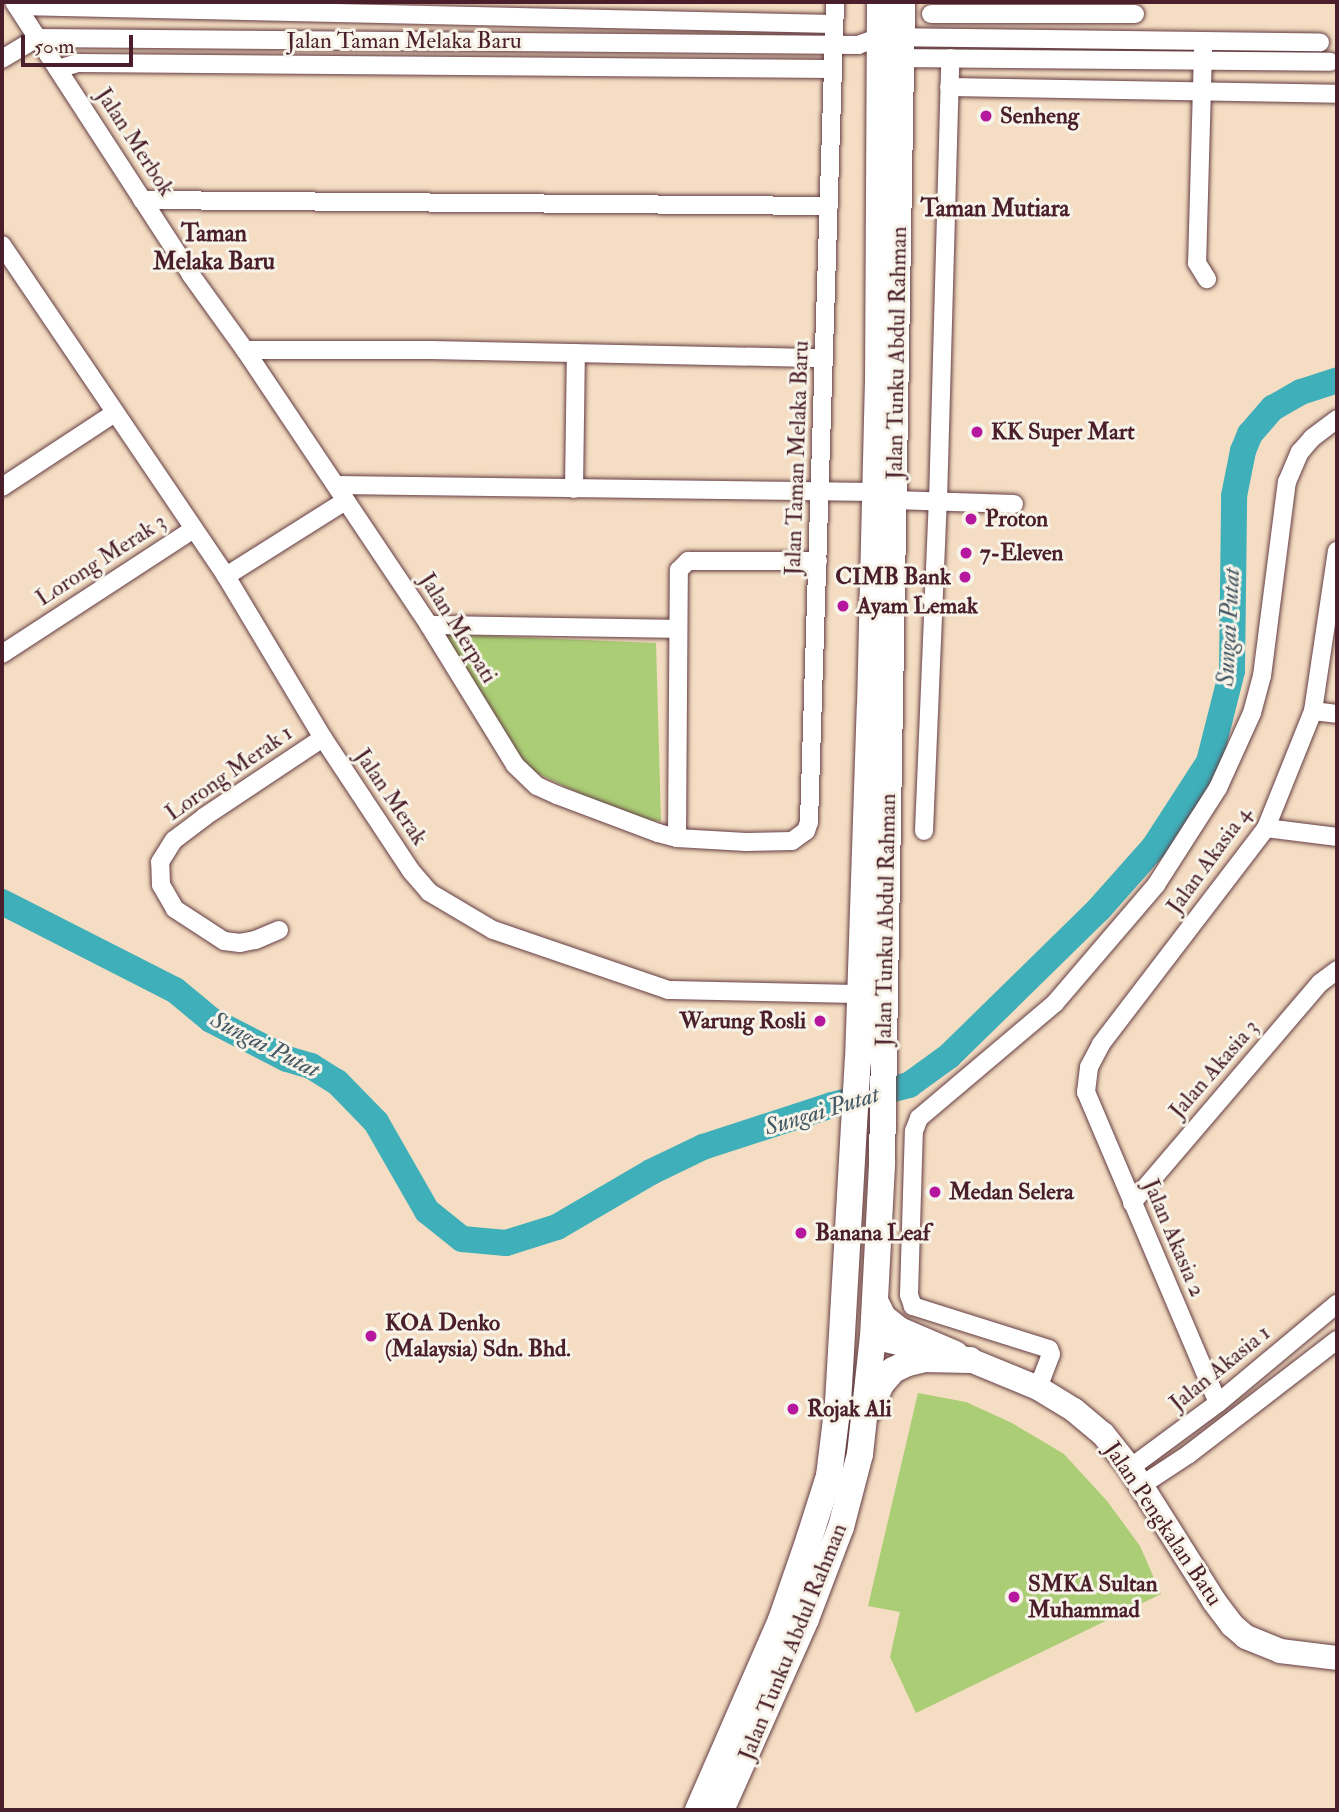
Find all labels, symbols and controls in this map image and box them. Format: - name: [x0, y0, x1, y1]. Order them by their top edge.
- scale bar: [24, 21, 136, 65]
- street label: Jalan Taman Melaka Baru: [286, 27, 522, 55]
- text: 50 m: [34, 33, 75, 60]
- street label: Jalan Merbok: [90, 83, 180, 201]
- place label: Senheng: [1000, 102, 1079, 130]
- marker: Senheng: [978, 108, 994, 124]
- district label: Taman Mutiara: [921, 195, 1069, 223]
- district label: Taman Melaka Baru: [153, 220, 275, 276]
- street label: Jalan Tunku Abdul Rahman: [881, 226, 913, 480]
- street label: Jalan Taman Melaka Baru: [779, 340, 815, 576]
- place label: KK Super Mart: [991, 418, 1135, 446]
- marker: KK Super Mart: [969, 424, 985, 440]
- place label: Proton: [985, 505, 1048, 533]
- street label: Lorong Merak 3: [31, 508, 171, 612]
- marker: Proton: [963, 511, 979, 527]
- place label: 7-Eleven: [980, 539, 1063, 567]
- marker: 7-Eleven: [958, 545, 974, 561]
- place label: CIMB Bank: [835, 563, 951, 591]
- water label: Sungai Putat: [1212, 567, 1246, 687]
- street label: Jalan Merpati: [413, 568, 503, 688]
- marker: CIMB Bank: [957, 569, 973, 585]
- place label: Ayam Lemak: [857, 592, 978, 620]
- marker: Ayam Lemak: [835, 598, 851, 614]
- street label: Lorong Merak 1: [160, 719, 298, 827]
- street label: Jalan Merak: [349, 743, 433, 851]
- street label: Jalan Tunku Abdul Rahman: [870, 793, 902, 1047]
- street label: Jalan Akasia 4: [1161, 801, 1257, 919]
- water label: Sungai Putat: [206, 1005, 324, 1085]
- place label: Warung Rosli: [680, 1007, 806, 1035]
- marker: Warung Rosli: [812, 1013, 828, 1029]
- street label: Jalan Akasia 3: [1163, 1014, 1265, 1124]
- water label: Sungai Putat: [761, 1080, 883, 1142]
- street label: Jalan Akasia 2: [1137, 1175, 1211, 1301]
- place label: Medan Selera: [949, 1178, 1074, 1206]
- marker: Medan Selera: [927, 1184, 943, 1200]
- place label: Banana Leaf: [815, 1219, 930, 1247]
- marker: Banana Leaf: [793, 1225, 809, 1241]
- place label: KOA Denko (Malaysia) Sdn. Bhd.: [385, 1309, 571, 1363]
- street label: Jalan Akasia 1: [1164, 1319, 1276, 1417]
- marker: KOA Denko (Malaysia) Sdn. Bhd.: [363, 1328, 379, 1344]
- place label: Rojak Ali: [807, 1395, 892, 1423]
- marker: Rojak Ali: [785, 1401, 801, 1417]
- street label: Jalan Pengkalan Batu: [1098, 1437, 1228, 1611]
- street label: Jalan Tunku Abdul Rahman: [733, 1519, 853, 1765]
- place label: SMKA Sultan Muhammad: [1028, 1570, 1158, 1624]
- marker: SMKA Sultan Muhammad: [1006, 1589, 1022, 1605]

